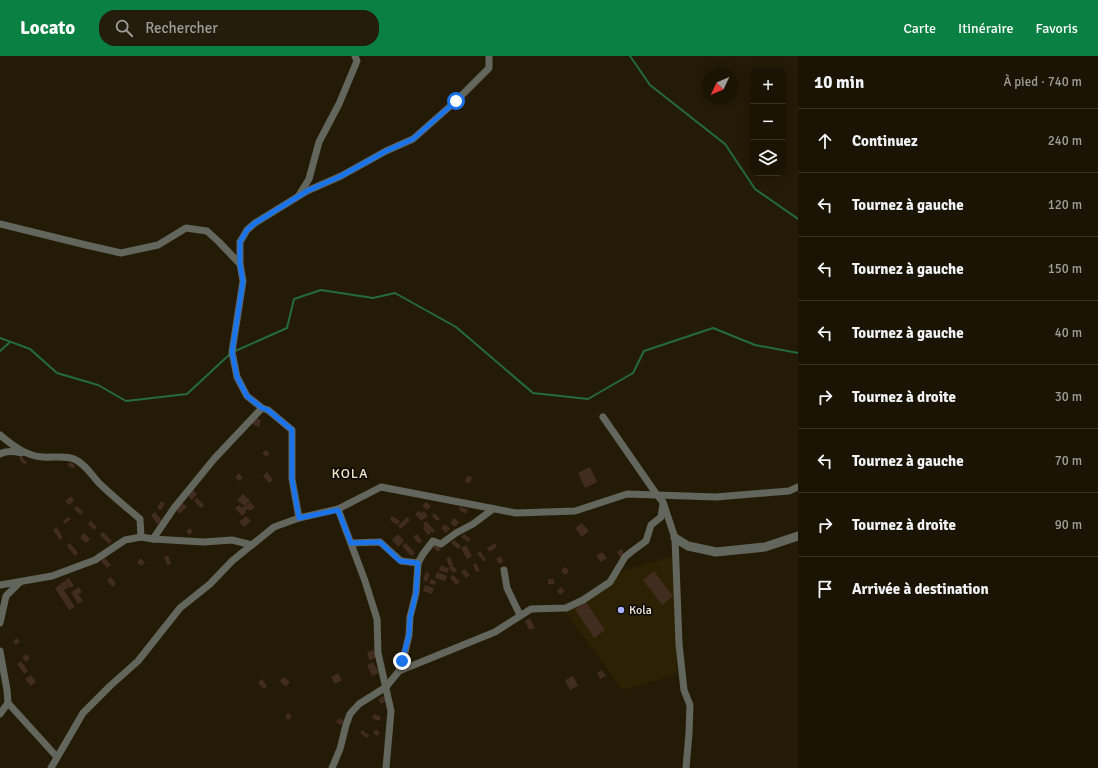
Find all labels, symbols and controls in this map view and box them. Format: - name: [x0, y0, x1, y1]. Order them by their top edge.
- search box: [99, 10, 379, 46]
- text: Locato: [20, 16, 75, 40]
- icon: search: [113, 17, 135, 39]
- text: Rechercher: [145, 19, 218, 37]
- text: Carte: [903, 20, 936, 37]
- text: Itinéraire: [958, 20, 1014, 37]
- text: Favoris: [1036, 20, 1078, 37]
- north arrow: [702, 68, 738, 104]
- map controls: [750, 68, 786, 176]
- button: +: [750, 68, 786, 104]
- text: 10 min: [814, 72, 864, 93]
- text: À pied · 740 m: [1003, 74, 1082, 90]
- route start: [447, 92, 465, 110]
- button: −: [750, 104, 786, 140]
- icon: ahead: [814, 130, 836, 152]
- text: Continuez: [852, 132, 918, 150]
- text: 240 m: [1048, 133, 1082, 149]
- button: layers: [750, 140, 786, 176]
- icon: left: [814, 194, 836, 216]
- text: Tournez à gauche: [852, 196, 964, 214]
- text: 120 m: [1048, 197, 1082, 213]
- icon: left: [814, 258, 836, 280]
- text: Tournez à gauche: [852, 260, 964, 278]
- text: 150 m: [1048, 261, 1082, 277]
- icon: left: [814, 322, 836, 344]
- text: Tournez à gauche: [852, 324, 964, 342]
- text: 40 m: [1055, 325, 1082, 341]
- icon: right: [814, 386, 836, 408]
- text: Tournez à droite: [852, 388, 956, 406]
- text: 30 m: [1055, 389, 1082, 405]
- icon: left: [814, 450, 836, 472]
- text: Tournez à gauche: [852, 452, 964, 470]
- text: 70 m: [1055, 453, 1082, 469]
- district label: KOLA: [331, 465, 369, 482]
- icon: right: [814, 514, 836, 536]
- text: Tournez à droite: [852, 516, 956, 534]
- text: 90 m: [1055, 517, 1082, 533]
- icon: arrive: [814, 578, 836, 600]
- text: Arrivée à destination: [852, 580, 989, 598]
- place label: Kola: [629, 603, 652, 618]
- marker: Kola: [616, 605, 626, 615]
- route end: [393, 652, 411, 670]

